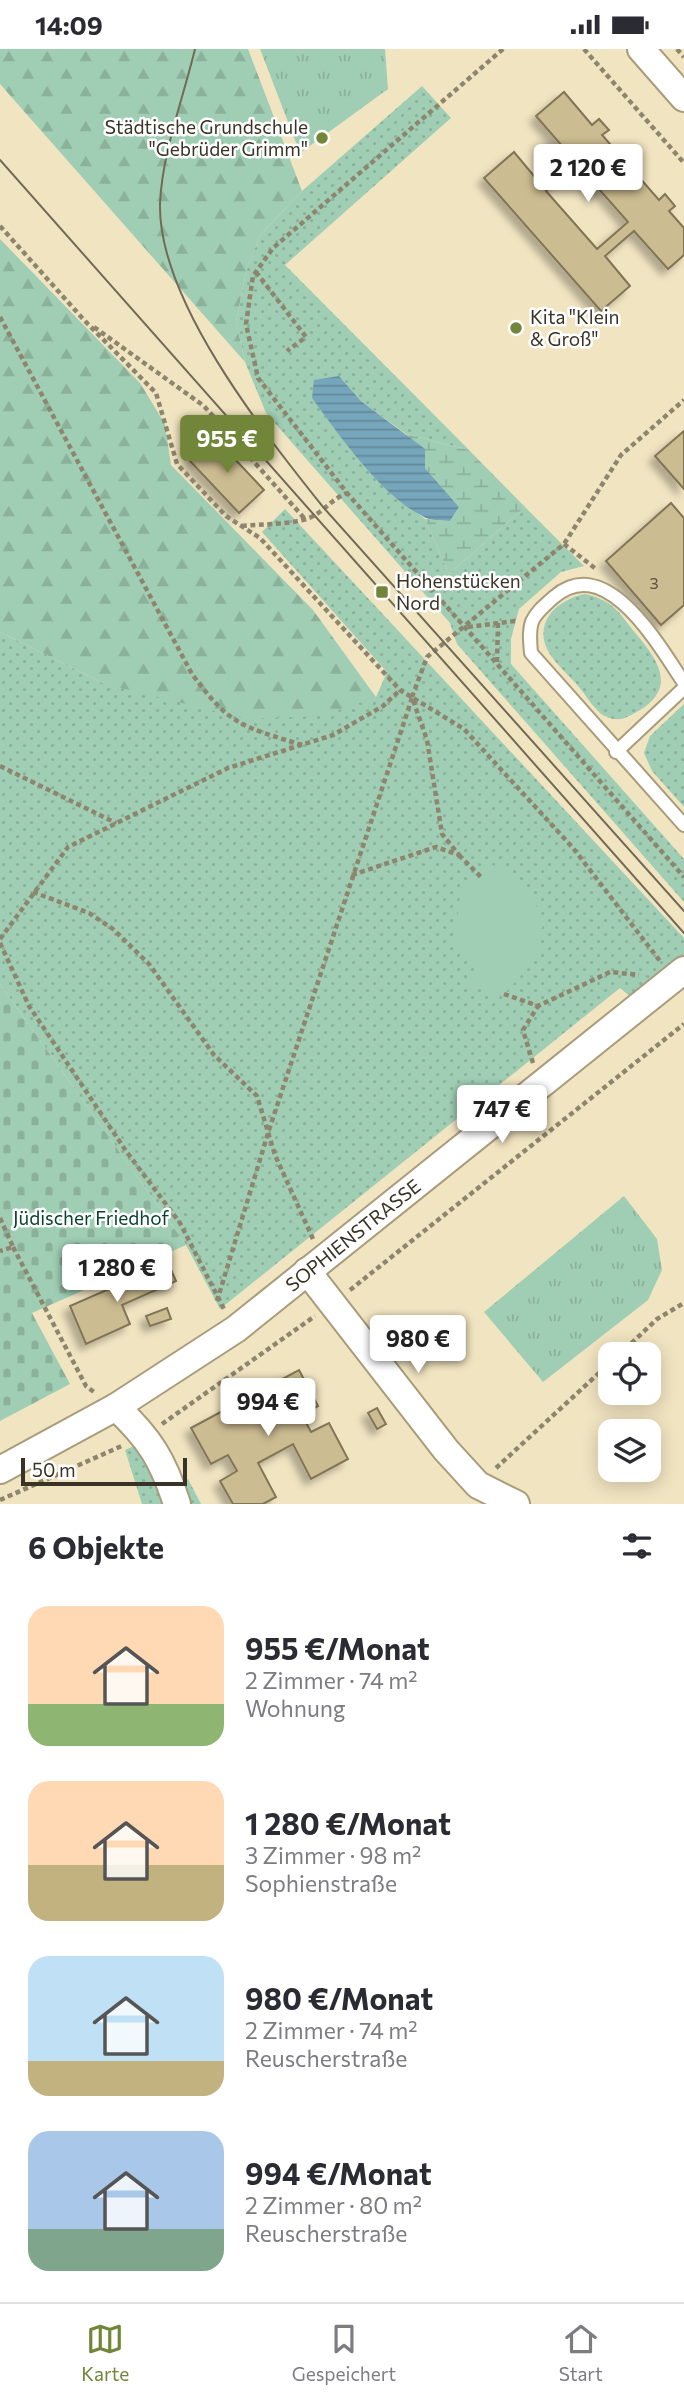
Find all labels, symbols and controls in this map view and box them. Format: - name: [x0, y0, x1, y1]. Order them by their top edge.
- text: 14:09: [35, 9, 103, 40]
- place label: Städtische Grundschule "Gebrüder Grimm": [105, 115, 308, 160]
- marker: Städtische Grundschule "Gebrüder Grimm": [314, 130, 330, 146]
- pin: 2 120 €: [523, 145, 653, 204]
- text: 2 120 €: [550, 153, 626, 181]
- place label: Kita "Klein & Groß": [530, 305, 619, 350]
- marker: Kita "Klein & Groß": [508, 320, 524, 336]
- pin: 955 €: [178, 415, 276, 475]
- text: 955 €: [196, 424, 258, 452]
- place label: Hohenstücken Nord: [396, 569, 521, 614]
- house number: 3: [649, 573, 659, 592]
- marker: Hohenstücken Nord: [374, 584, 390, 600]
- pin: 747 €: [453, 1085, 551, 1145]
- text: 747 €: [473, 1094, 531, 1122]
- street label: SOPHIENSTRASSE: [281, 1174, 425, 1296]
- park label: Jüdischer Friedhof: [13, 1206, 169, 1229]
- pin: 1 280 €: [52, 1245, 182, 1304]
- text: 1 280 €: [78, 1253, 156, 1281]
- pin: 980 €: [369, 1315, 467, 1375]
- text: 980 €: [386, 1324, 450, 1352]
- map controls: [598, 1342, 661, 1482]
- button: locate: [598, 1342, 661, 1405]
- pin: 994 €: [219, 1379, 317, 1438]
- text: 994 €: [236, 1387, 300, 1415]
- button: layers: [598, 1419, 661, 1482]
- scale bar: [21, 1455, 187, 1487]
- text: 50 m: [32, 1458, 76, 1481]
- icon: filters: [618, 1527, 656, 1565]
- text: 6 Objekte: [28, 1528, 164, 1565]
- text: 955 €/Monat: [245, 1629, 430, 1666]
- icon: home: [84, 1634, 168, 1718]
- text: 2 Zimmer · 74 m²: [245, 1666, 418, 1694]
- text: Wohnung: [245, 1694, 345, 1722]
- text: 1 280 €/Monat: [245, 1804, 451, 1841]
- icon: home: [84, 1809, 168, 1893]
- text: 3 Zimmer · 98 m²: [245, 1841, 421, 1869]
- text: Sophienstraße: [245, 1869, 397, 1897]
- text: 980 €/Monat: [245, 1979, 433, 2016]
- icon: home: [84, 1984, 168, 2068]
- text: 2 Zimmer · 74 m²: [245, 2016, 418, 2044]
- text: Reuscherstraße: [245, 2044, 407, 2072]
- text: 994 €/Monat: [245, 2154, 432, 2191]
- icon: home: [84, 2159, 168, 2243]
- text: 2 Zimmer · 80 m²: [245, 2191, 422, 2219]
- text: Reuscherstraße: [245, 2219, 407, 2247]
- tab: Karte: [81, 2320, 129, 2385]
- tab: Gespeichert: [292, 2320, 396, 2385]
- tab: Start: [559, 2320, 603, 2385]

